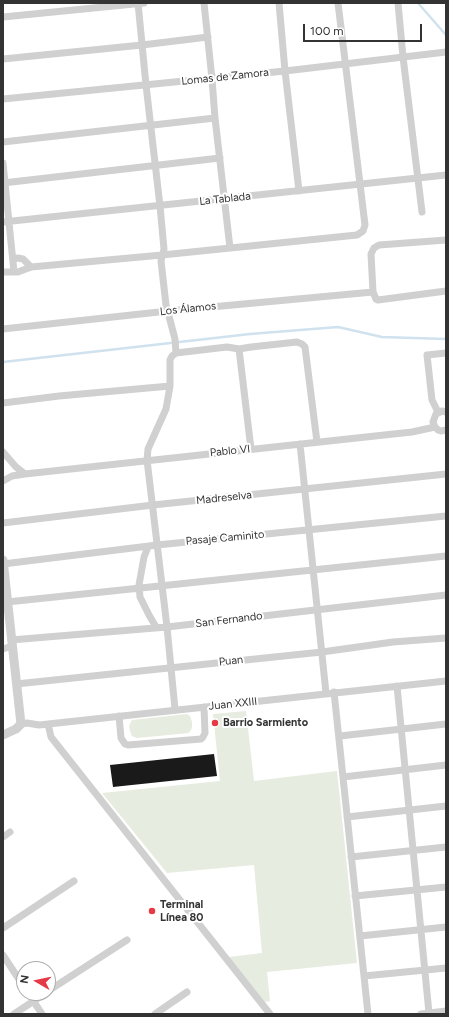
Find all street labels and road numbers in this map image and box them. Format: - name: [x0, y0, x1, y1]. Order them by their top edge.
- street label: Lomas de Zamora: [181, 66, 269, 88]
- street label: La Tablada: [199, 190, 251, 208]
- street label: Los Álamos: [159, 299, 217, 319]
- street label: Pablo VI: [209, 442, 251, 460]
- street label: Madreselva: [196, 489, 252, 507]
- street label: Pasaje Caminito: [185, 528, 265, 548]
- street label: San Fernando: [195, 609, 263, 631]
- street label: Puan: [218, 653, 244, 669]
- street label: Juan XXIII: [208, 695, 258, 713]

